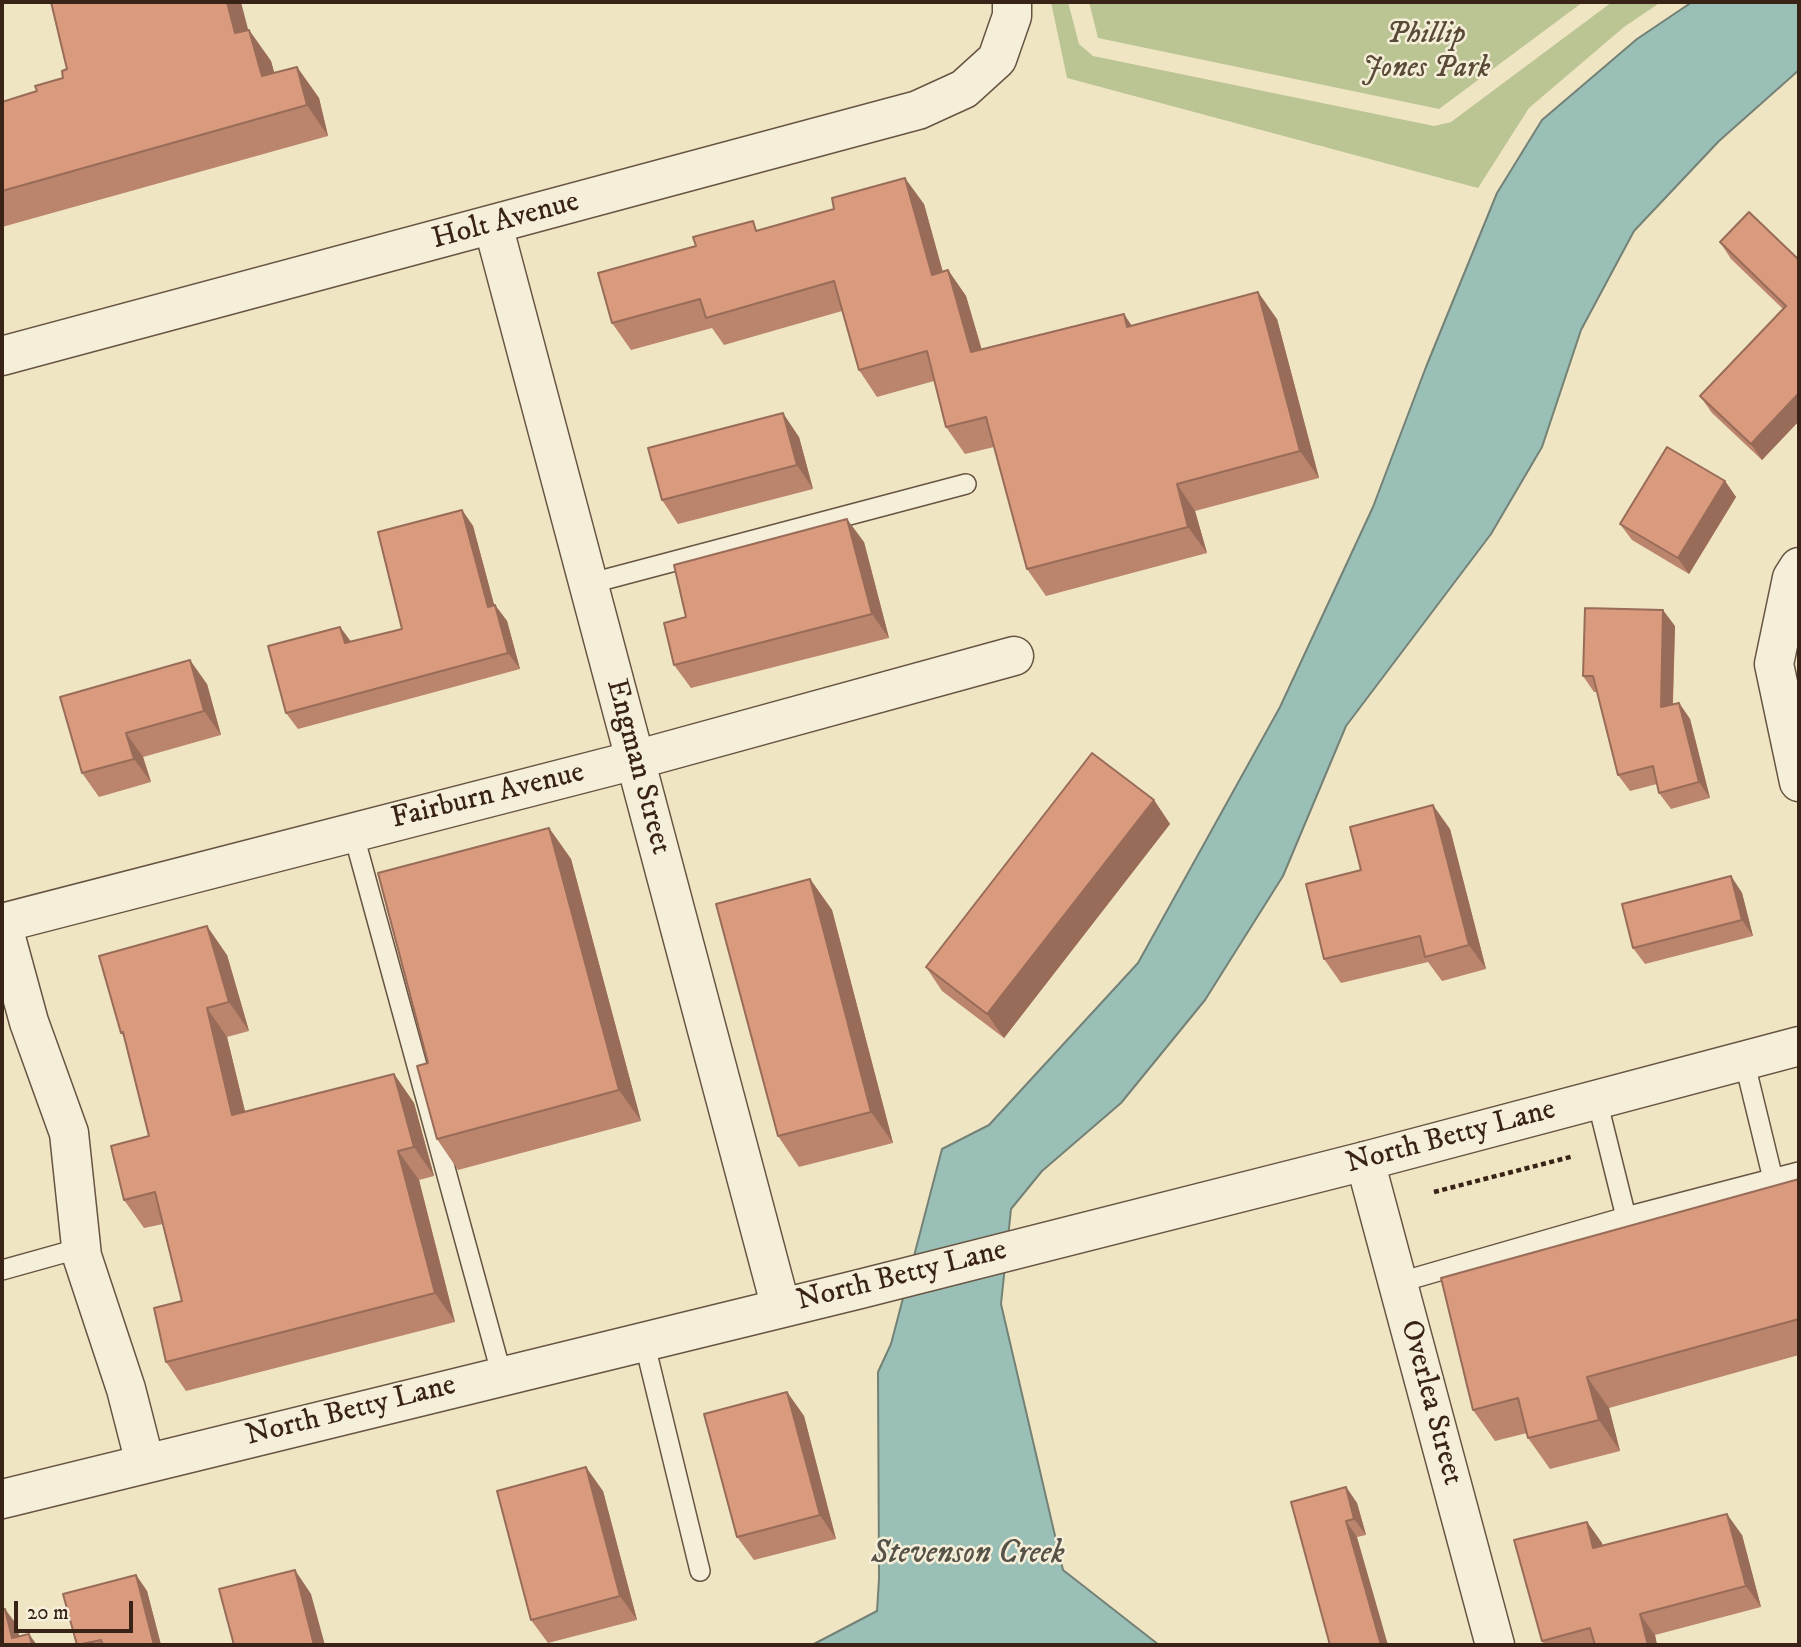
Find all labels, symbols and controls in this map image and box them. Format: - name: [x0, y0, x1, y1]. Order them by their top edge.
- park label: Phillip Jones Park: [1362, 18, 1490, 88]
- street label: Holt Avenue: [429, 185, 583, 259]
- street label: Engman Street: [596, 675, 678, 859]
- street label: Fairburn Avenue: [388, 756, 588, 838]
- street label: North Betty Lane: [1342, 1093, 1560, 1183]
- street label: North Betty Lane: [793, 1234, 1011, 1320]
- street label: Overlea Street: [1391, 1317, 1469, 1489]
- street label: North Betty Lane: [242, 1369, 460, 1455]
- water label: Stevenson Creek: [871, 1536, 1065, 1574]
- scale bar: [18, 1588, 136, 1632]
- text: 20 m: [27, 1600, 69, 1626]

